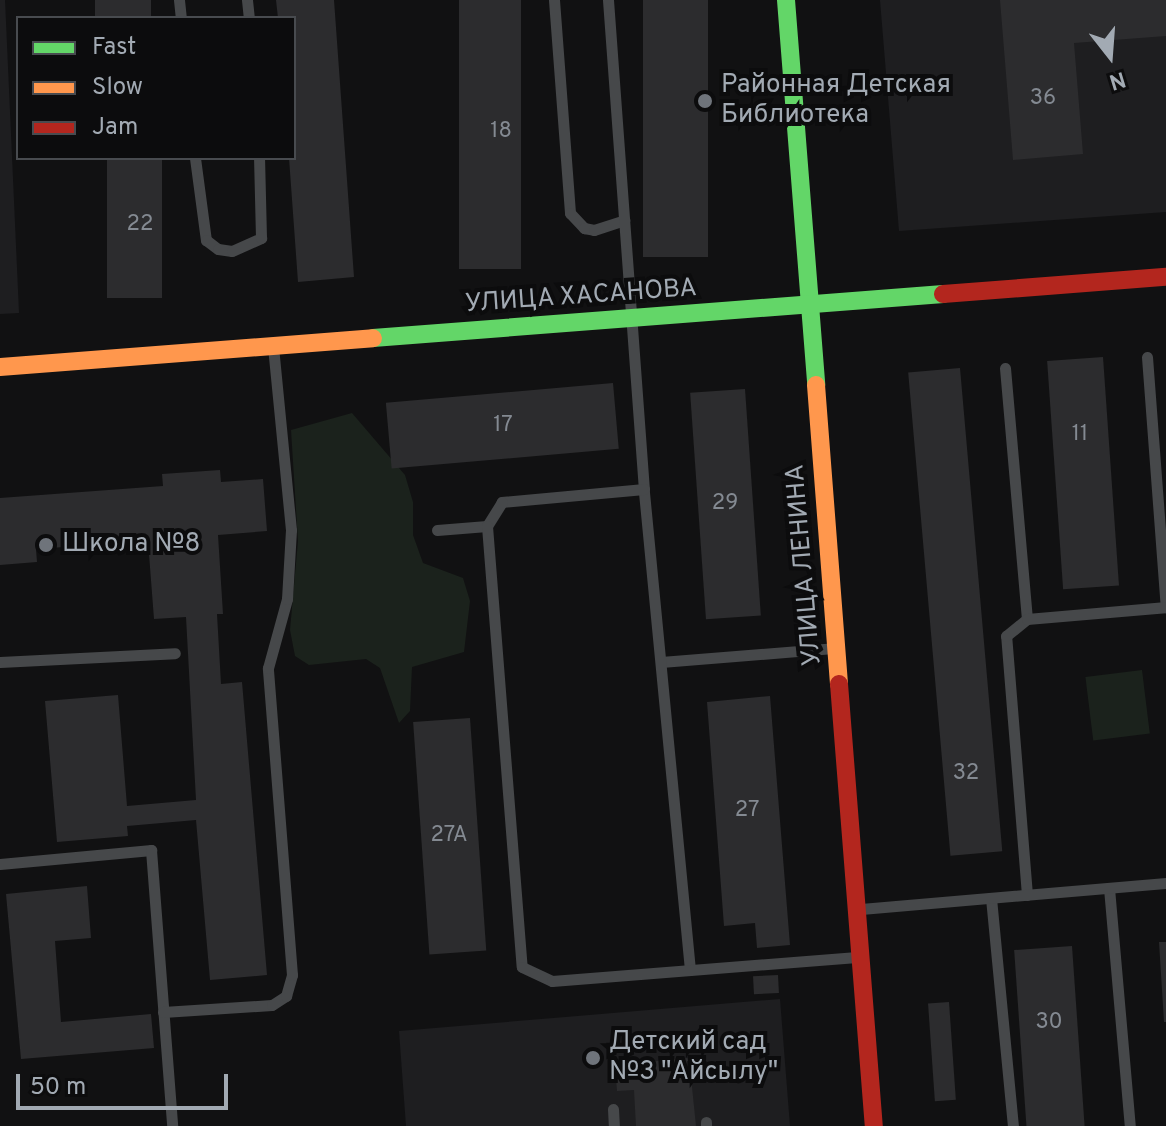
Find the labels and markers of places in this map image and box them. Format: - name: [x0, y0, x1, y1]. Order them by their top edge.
- place label: Районная Детская Библиотека: [721, 70, 951, 132]
- marker: Районная Детская Библиотека: [696, 92, 714, 110]
- place label: Школа №8: [62, 529, 200, 561]
- marker: Школа №8: [37, 536, 55, 554]
- place label: Детский сад №3 "Айсылу": [609, 1027, 778, 1088]
- marker: Детский сад №3 "Айсылу": [584, 1049, 602, 1067]

